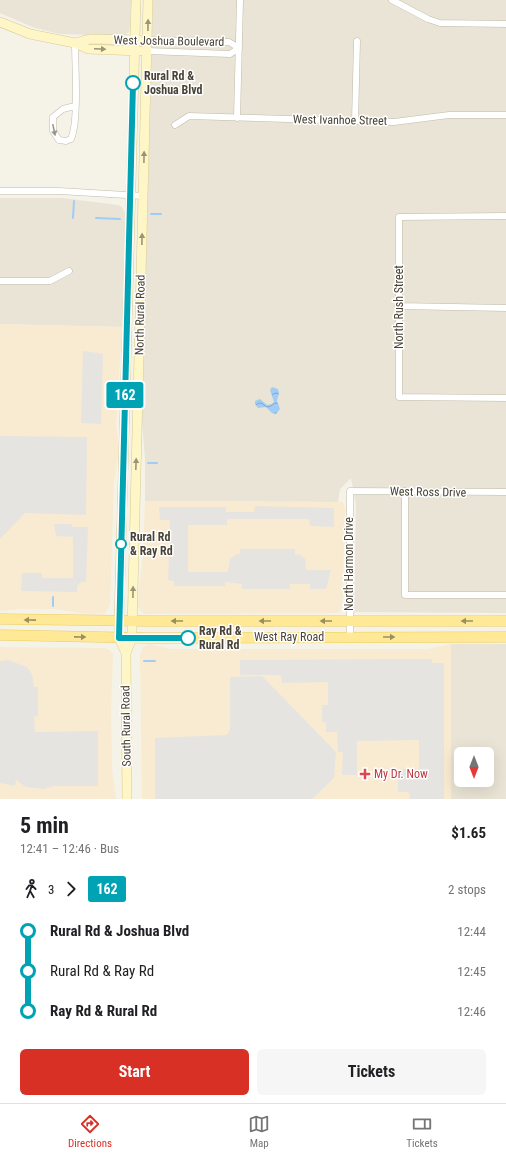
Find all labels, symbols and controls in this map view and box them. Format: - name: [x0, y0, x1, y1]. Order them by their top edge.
- one-way arrow: [144, 19, 151, 31]
- street label: West Joshua Boulevard: [114, 33, 225, 49]
- one-way arrow: [94, 46, 106, 53]
- place label: Rural Rd & Joshua Blvd: [144, 69, 203, 97]
- marker: Rural Rd & Joshua Blvd: [125, 75, 141, 91]
- street label: West Ivanhoe Street: [293, 112, 388, 128]
- one-way arrow: [52, 123, 58, 136]
- one-way arrow: [141, 150, 147, 163]
- one-way arrow: [139, 232, 145, 245]
- street label: North Rush Street: [392, 265, 406, 349]
- street label: North Rural Road: [132, 275, 148, 355]
- line badge: 162: [102, 382, 148, 408]
- text: 162: [114, 387, 136, 403]
- one-way arrow: [133, 457, 139, 470]
- street label: West Ross Drive: [390, 484, 467, 500]
- street label: North Harmon Drive: [342, 517, 356, 611]
- place label: Rural Rd & Ray Rd: [130, 530, 173, 558]
- marker: Rural Rd & Ray Rd: [115, 538, 127, 550]
- one-way arrow: [129, 586, 136, 598]
- one-way arrow: [24, 616, 36, 623]
- one-way arrow: [170, 618, 183, 624]
- one-way arrow: [258, 618, 271, 624]
- one-way arrow: [319, 618, 332, 624]
- one-way arrow: [460, 618, 473, 624]
- place label: Ray Rd & Rural Rd: [199, 624, 242, 652]
- marker: Ray Rd & Rural Rd: [180, 630, 196, 646]
- street label: West Ray Road: [254, 630, 324, 644]
- one-way arrow: [74, 634, 87, 640]
- one-way arrow: [383, 634, 396, 640]
- street label: South Rural Road: [118, 685, 134, 767]
- north arrow: [454, 747, 494, 787]
- map controls: [454, 747, 494, 787]
- place label: My Dr. Now: [374, 767, 428, 781]
- marker: My Dr. Now: [359, 768, 371, 780]
- text: 5 min: [20, 813, 69, 838]
- text: $1.65: [451, 824, 486, 842]
- text: 12:41 – 12:46 · Bus: [20, 841, 119, 856]
- icon: walk: [20, 878, 42, 900]
- icon: forward: [60, 878, 82, 900]
- text: 162: [96, 881, 118, 897]
- text: 3: [48, 882, 54, 897]
- text: 2 stops: [448, 882, 486, 897]
- text: Rural Rd & Joshua Blvd: [50, 922, 189, 940]
- text: 12:44: [457, 924, 486, 939]
- text: Rural Rd & Ray Rd: [50, 962, 154, 980]
- text: 12:45: [457, 964, 486, 979]
- text: Ray Rd & Rural Rd: [50, 1002, 157, 1020]
- text: 12:46: [457, 1004, 486, 1019]
- button: Start: [20, 1049, 249, 1095]
- button: Tickets: [257, 1049, 486, 1095]
- tab: Directions: [68, 1113, 112, 1150]
- tab: Map: [248, 1113, 270, 1150]
- tab: Tickets: [406, 1113, 438, 1150]

